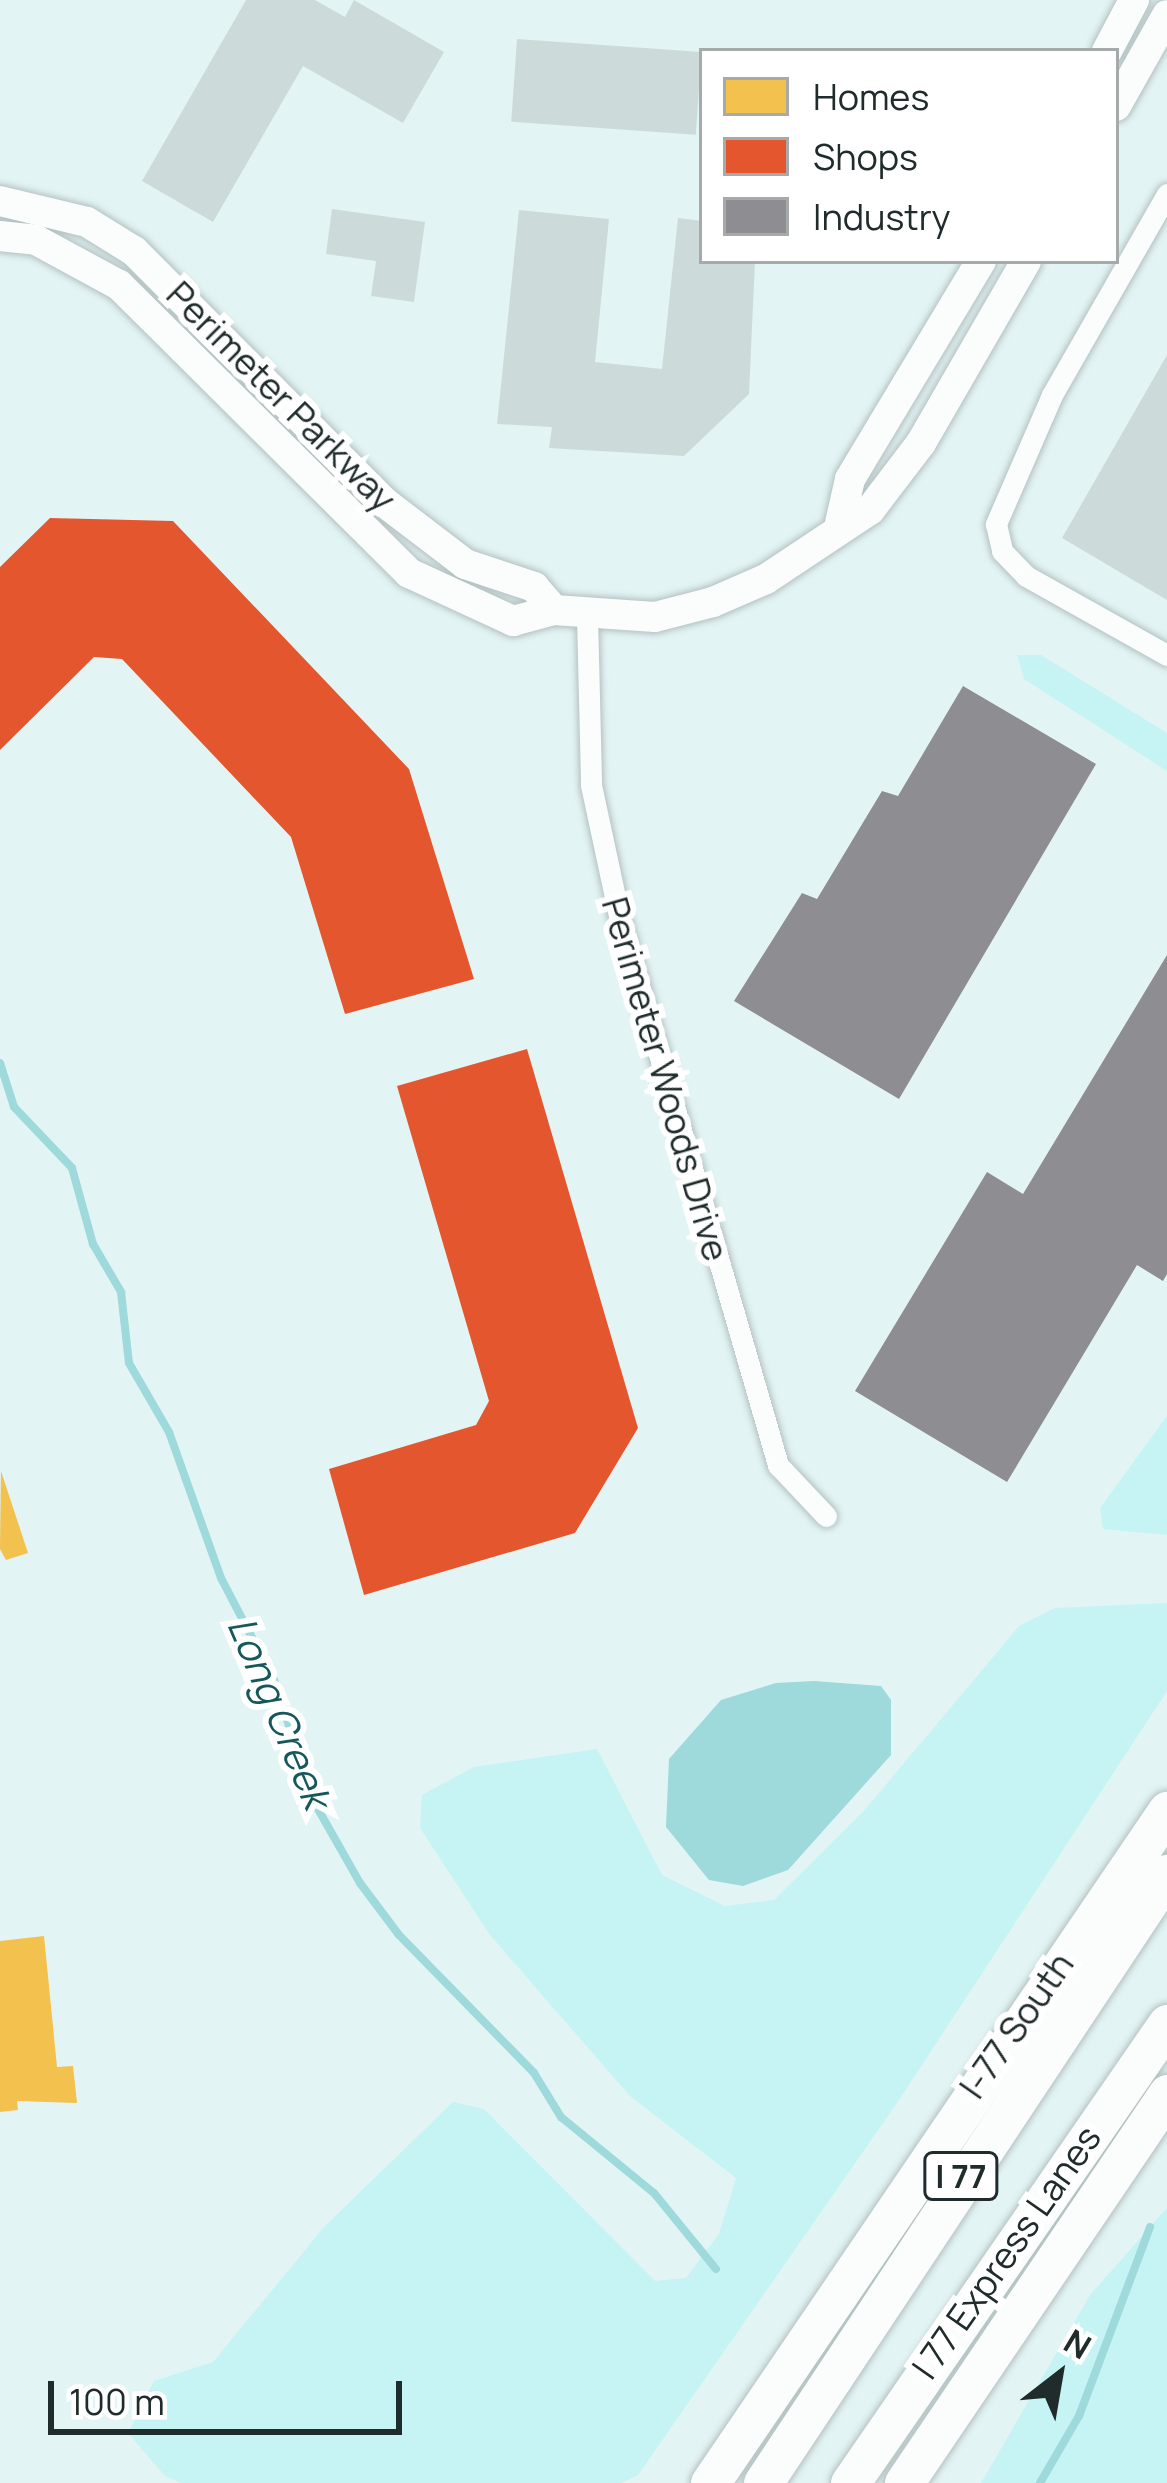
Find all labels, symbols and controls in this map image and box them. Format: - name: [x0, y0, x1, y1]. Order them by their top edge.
- legend: [699, 48, 1119, 264]
- text: Homes: [813, 72, 929, 121]
- text: Shops: [813, 132, 918, 181]
- text: Industry: [813, 192, 950, 241]
- street label: Perimeter Parkway: [158, 272, 406, 520]
- street label: Perimeter Woods Drive: [593, 892, 739, 1266]
- water label: Long Creek: [219, 1609, 341, 1815]
- street label: I-77 South: [950, 1944, 1082, 2106]
- street label: I 77 Express Lanes: [903, 2117, 1109, 2387]
- road number: I 77: [922, 2149, 1000, 2203]
- north arrow: [999, 2315, 1119, 2435]
- text: N: [1056, 2318, 1100, 2369]
- scale bar: [54, 2357, 408, 2431]
- text: 100 m: [69, 2377, 165, 2426]

